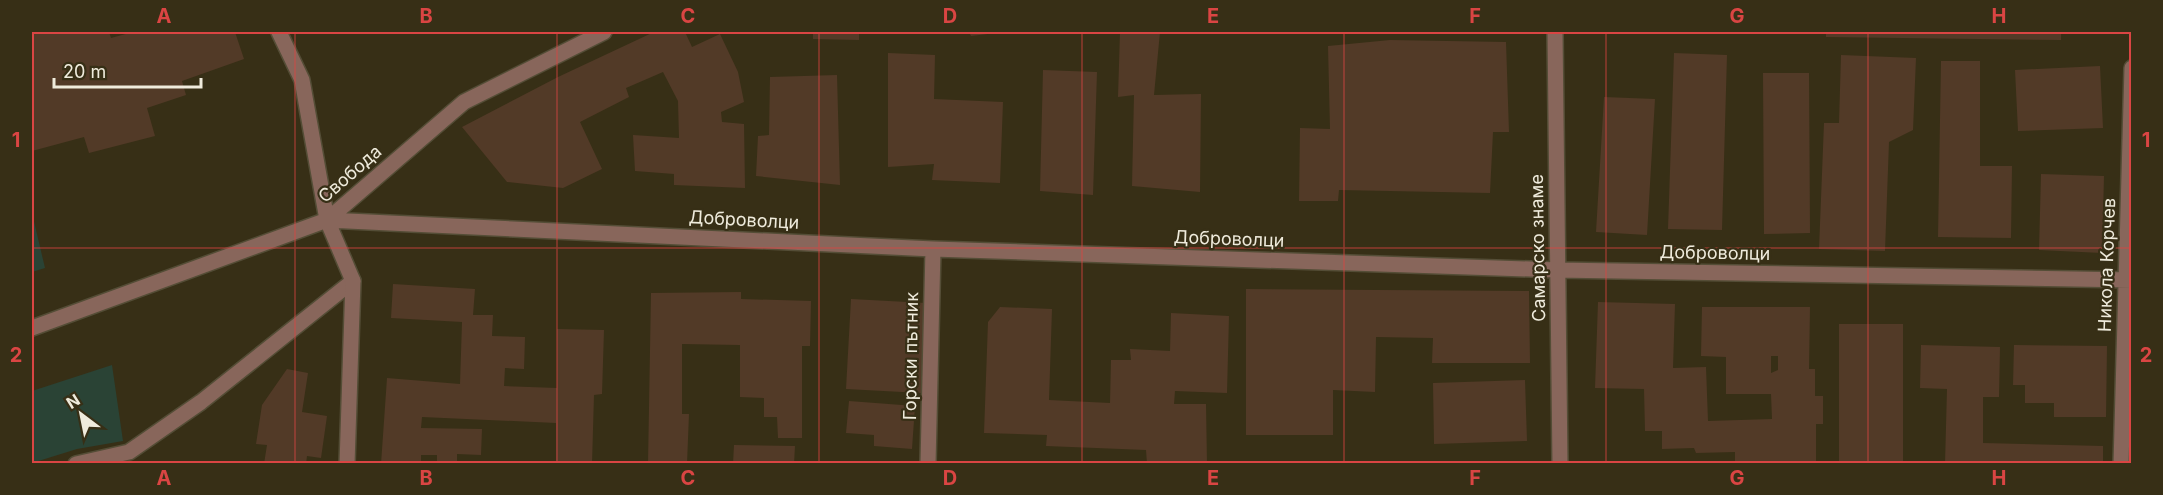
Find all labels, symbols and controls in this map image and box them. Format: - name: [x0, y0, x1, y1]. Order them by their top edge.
- text: A: [157, 4, 172, 28]
- text: B: [419, 4, 433, 28]
- text: C: [681, 4, 695, 28]
- text: D: [943, 4, 957, 28]
- text: E: [1207, 4, 1219, 28]
- text: F: [1469, 4, 1481, 28]
- text: G: [1729, 4, 1745, 28]
- text: H: [1992, 4, 2006, 28]
- scale bar: [54, 51, 201, 89]
- text: 20 m: [63, 61, 106, 82]
- text: 1: [12, 128, 20, 152]
- text: 1: [2142, 128, 2150, 152]
- street label: Свобода: [314, 140, 386, 207]
- street label: Самарско знаме: [1526, 174, 1549, 322]
- street label: Никола Корчев: [2094, 198, 2119, 332]
- street label: Доброволци: [688, 206, 800, 233]
- street label: Доброволци: [1173, 226, 1285, 251]
- street label: Доброволци: [1659, 241, 1771, 264]
- street label: Горски пътник: [899, 292, 922, 420]
- text: 2: [10, 343, 22, 367]
- text: 2: [2140, 343, 2152, 367]
- north arrow: [51, 384, 111, 444]
- text: N: [63, 390, 84, 413]
- text: A: [157, 466, 172, 490]
- text: B: [419, 466, 433, 490]
- text: C: [681, 466, 695, 490]
- text: D: [943, 466, 957, 490]
- text: E: [1207, 466, 1219, 490]
- text: F: [1469, 466, 1481, 490]
- text: G: [1729, 466, 1745, 490]
- text: H: [1992, 466, 2006, 490]

